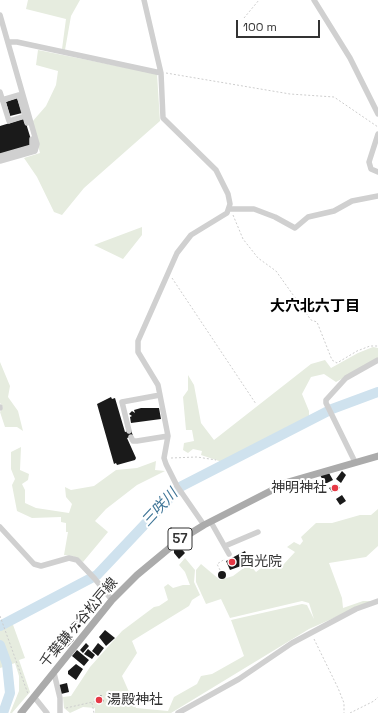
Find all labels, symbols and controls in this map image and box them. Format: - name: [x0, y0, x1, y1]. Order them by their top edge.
- scale bar: [238, 12, 322, 38]
- text: 100 m: [243, 19, 277, 35]
- district label: 大穴北六丁目: [270, 298, 360, 316]
- place label: 神明神社: [271, 480, 327, 496]
- marker: 神明神社: [330, 483, 340, 493]
- water label: 三咲川: [138, 485, 182, 531]
- road number: 57: [168, 528, 192, 550]
- place label: 西光院: [240, 554, 282, 570]
- marker: 西光院: [227, 557, 237, 567]
- street label: 千葉鎌ヶ谷松戸線: [37, 575, 121, 671]
- place label: 湯殿神社: [107, 692, 163, 708]
- marker: 湯殿神社: [94, 695, 104, 705]

